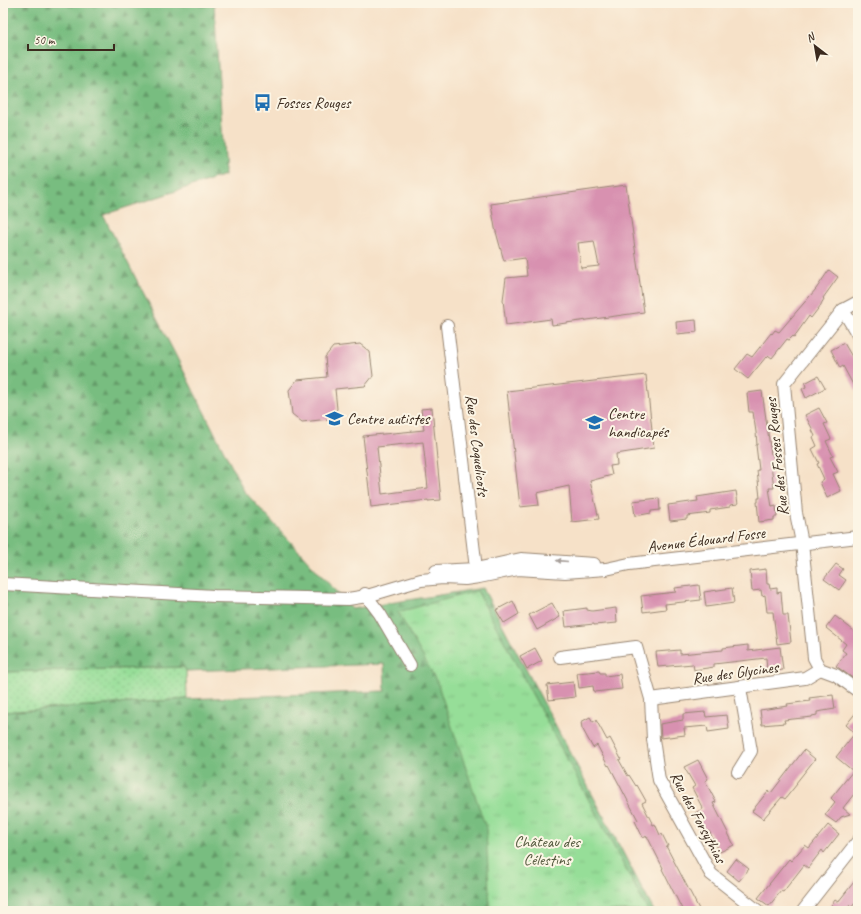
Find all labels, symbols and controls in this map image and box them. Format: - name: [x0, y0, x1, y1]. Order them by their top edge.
- scale bar: [28, 26, 114, 52]
- north arrow: [795, 26, 835, 66]
- text: N: [803, 29, 818, 45]
- text: 50 m: [34, 32, 56, 48]
- bus stop icon: Fosses Rouges: [253, 92, 273, 112]
- place label: Fosses Rouges: [276, 93, 352, 113]
- street label: Rue des Coquelicots: [461, 393, 493, 498]
- street label: Rue des Fosses Rouges: [761, 395, 793, 517]
- place label: Centre handicapés: [608, 404, 669, 442]
- school or university icon: Centre autistes: [324, 408, 344, 428]
- place label: Centre autistes: [347, 409, 431, 429]
- school or university icon: Centre handicapés: [585, 412, 605, 432]
- street label: Avenue Édouard Fosse: [646, 523, 768, 557]
- one-way arrow: [556, 558, 568, 564]
- street label: Rue des Glycines: [691, 657, 781, 689]
- street label: Rue des Forsythias: [666, 768, 731, 868]
- park label: Château des Célestins: [514, 832, 581, 870]

